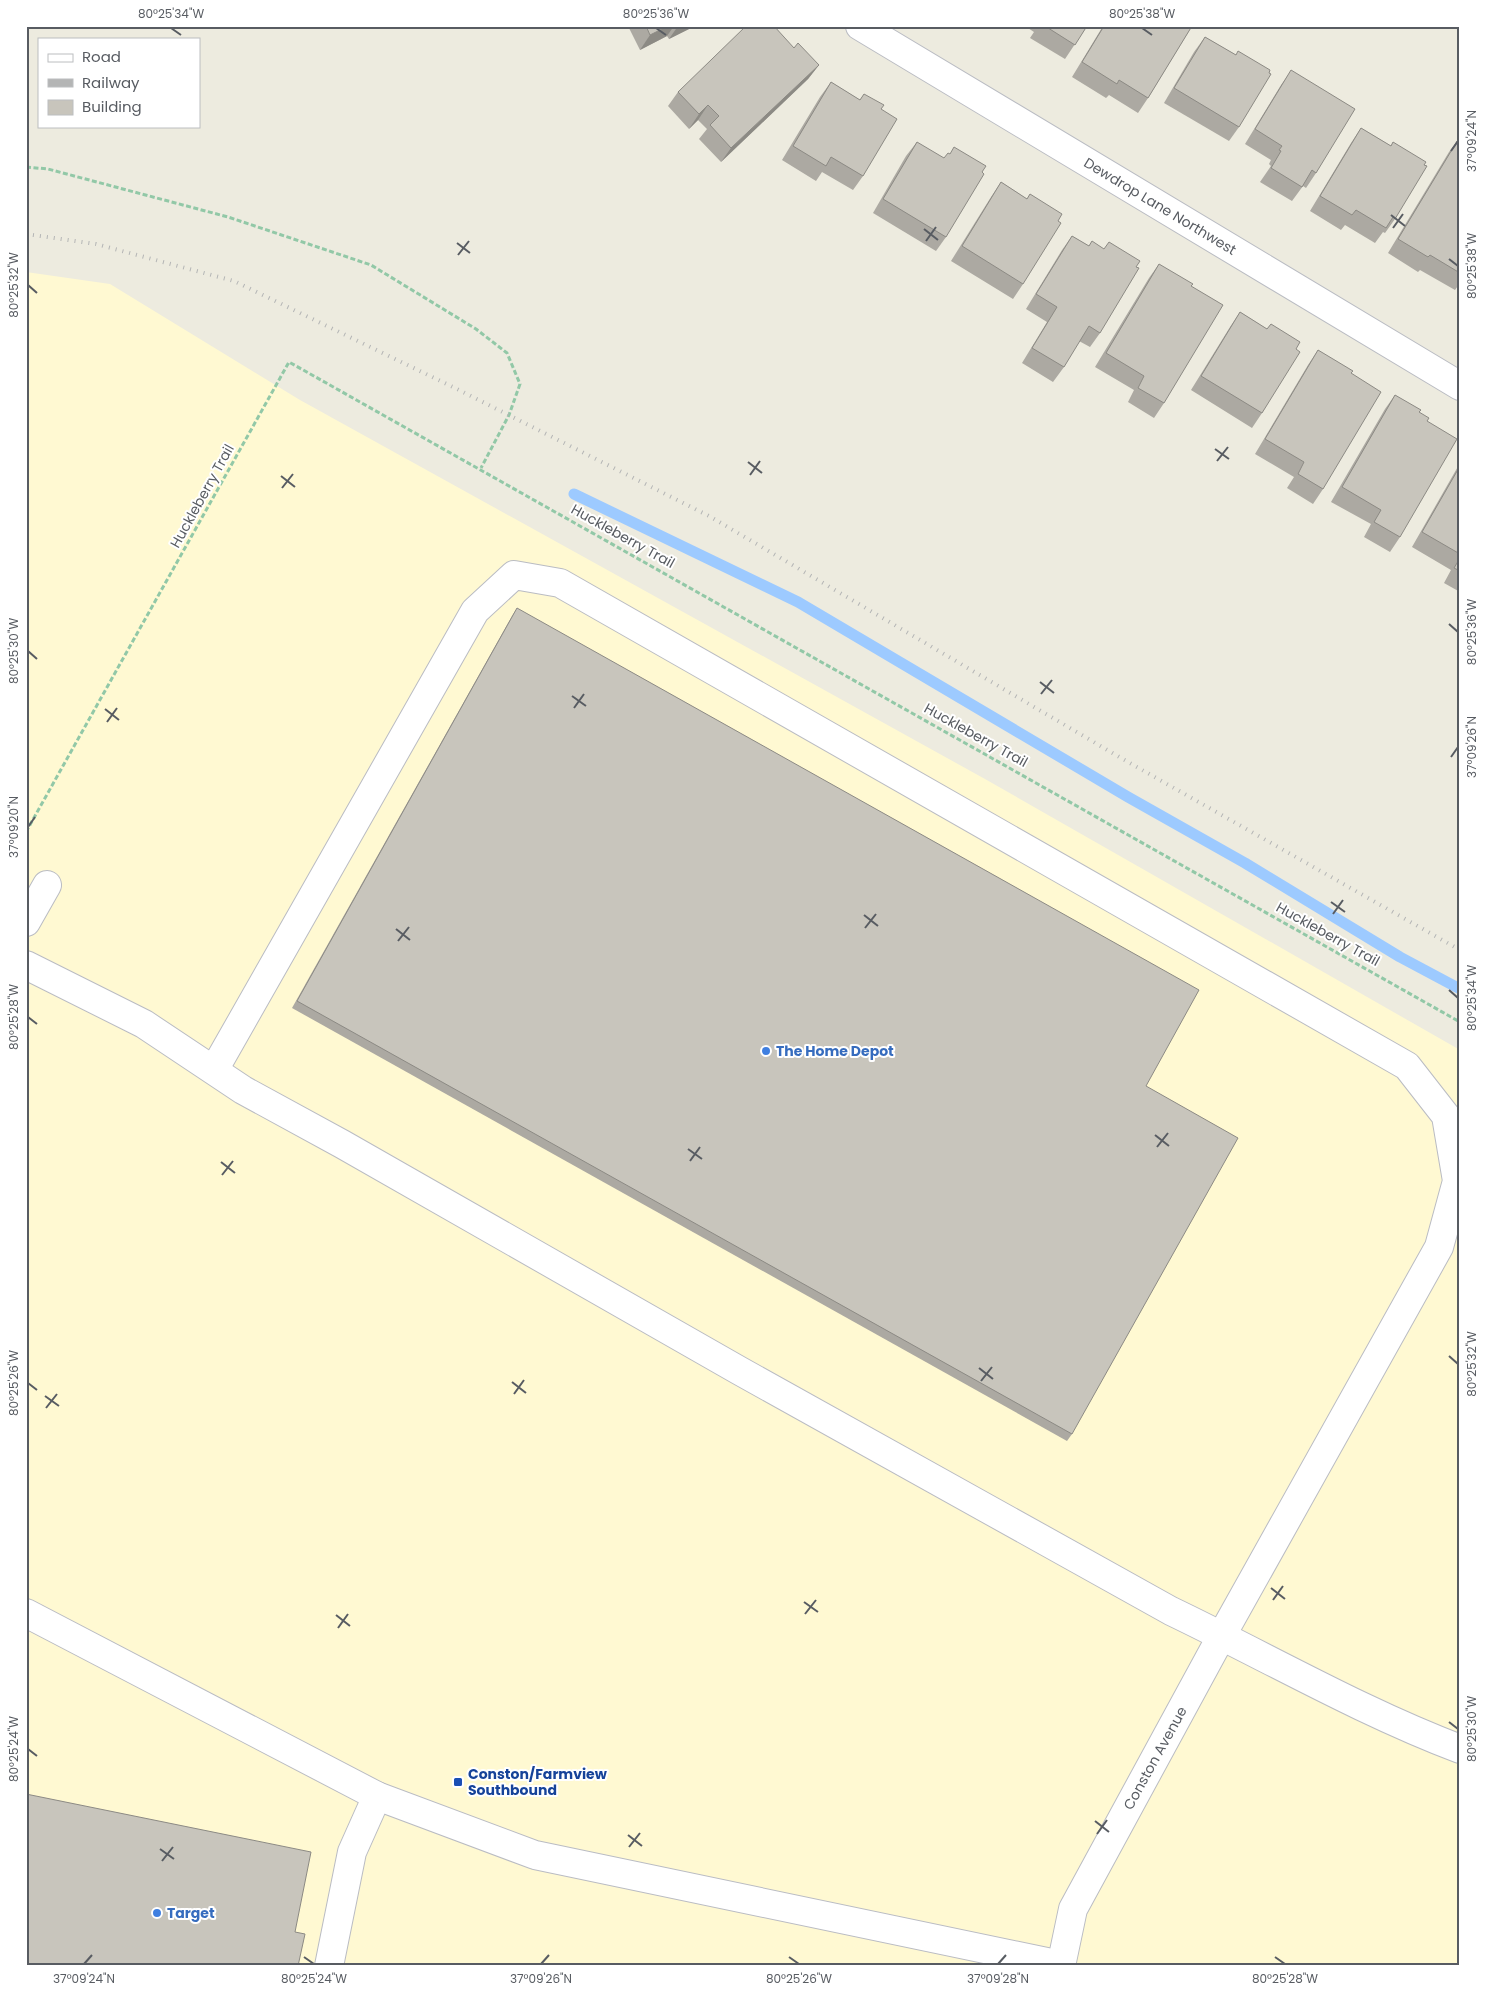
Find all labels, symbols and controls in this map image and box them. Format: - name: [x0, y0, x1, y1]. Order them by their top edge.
- text: 80°25'34"W: [138, 5, 204, 22]
- text: 80°25'36"W: [623, 5, 689, 22]
- text: 80°25'38"W: [1109, 5, 1175, 22]
- legend: [38, 38, 200, 128]
- text: Road: [82, 46, 121, 67]
- text: Railway: [82, 72, 140, 93]
- text: Building: [82, 96, 142, 117]
- text: 37°09'24"N: [1463, 110, 1480, 172]
- street label: Dewdrop Lane Northwest: [1080, 153, 1240, 260]
- text: 80°25'38"W: [1463, 233, 1480, 299]
- text: 80°25'32"W: [5, 252, 22, 318]
- street label: Huckleberry Trail: [165, 440, 239, 552]
- street label: Huckleberry Trail: [567, 499, 679, 573]
- text: 80°25'36"W: [1463, 599, 1480, 665]
- text: 80°25'30"W: [5, 618, 22, 684]
- street label: Huckleberry Trail: [920, 698, 1032, 772]
- text: 37°09'26"N: [1463, 716, 1480, 778]
- text: 37°09'20"N: [5, 796, 22, 858]
- street label: Huckleberry Trail: [1272, 897, 1384, 971]
- text: 80°25'34"W: [1463, 965, 1480, 1031]
- text: 80°25'28"W: [5, 984, 22, 1050]
- place label: The Home Depot: [776, 1041, 894, 1061]
- marker: The Home Depot: [760, 1045, 772, 1057]
- text: 80°25'32"W: [1463, 1331, 1480, 1397]
- text: 80°25'26"W: [5, 1350, 22, 1416]
- text: 80°25'30"W: [1463, 1696, 1480, 1762]
- street label: Conston Avenue: [1118, 1702, 1192, 1813]
- text: 80°25'24"W: [5, 1716, 22, 1782]
- place label: Conston/Farmview Southbound: [468, 1764, 608, 1800]
- marker: Conston/Farmview Southbound: [452, 1776, 464, 1788]
- place label: Target: [167, 1903, 215, 1923]
- marker: Target: [151, 1907, 163, 1919]
- text: 37°09'24"N: [53, 1970, 115, 1987]
- text: 80°25'24"W: [281, 1970, 347, 1987]
- text: 37°09'26"N: [510, 1970, 572, 1987]
- text: 80°25'26"W: [766, 1970, 832, 1987]
- text: 37°09'28"N: [967, 1970, 1029, 1987]
- text: 80°25'28"W: [1252, 1970, 1318, 1987]

